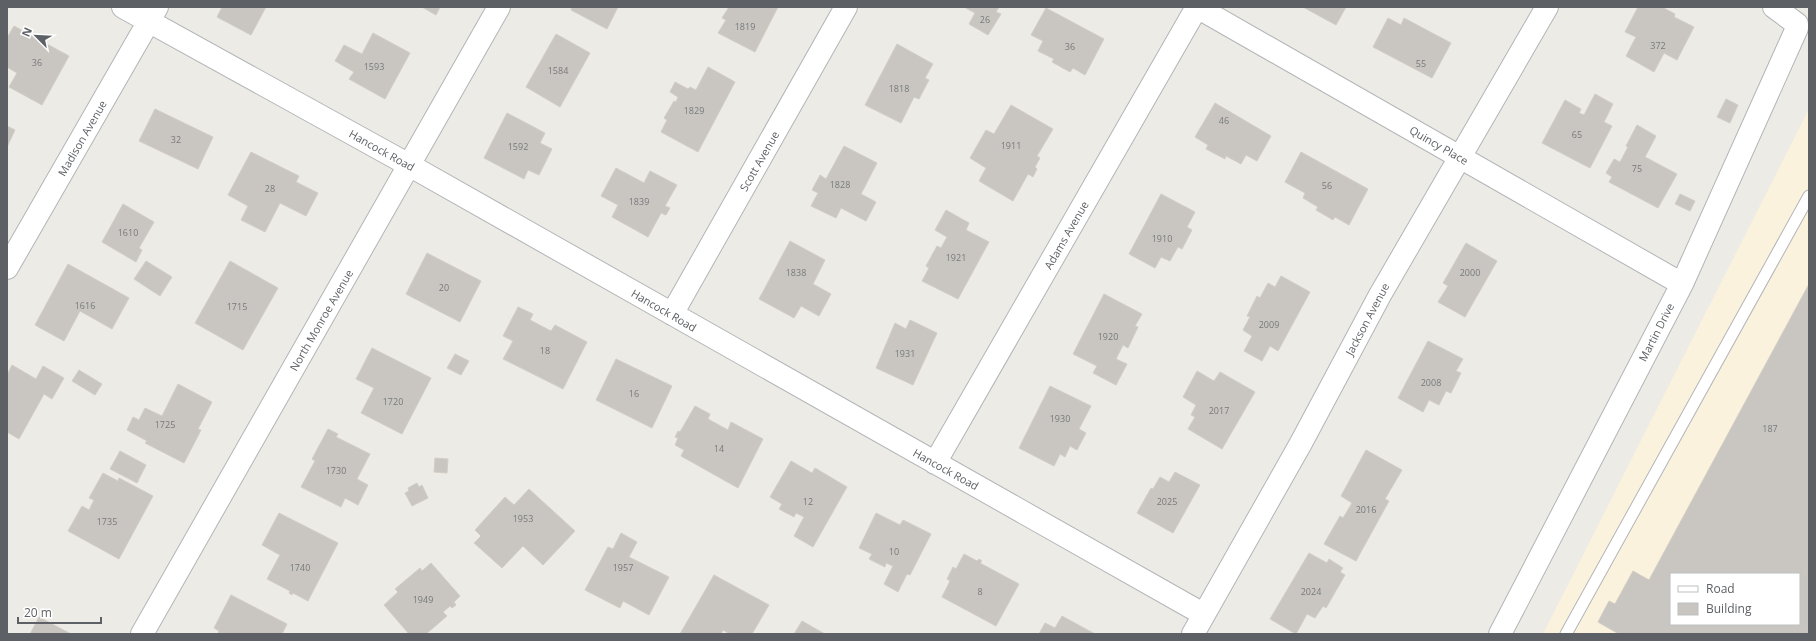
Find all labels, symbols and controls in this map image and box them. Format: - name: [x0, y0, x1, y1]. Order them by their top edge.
- house number: 26: [980, 13, 990, 26]
- north arrow: [16, 16, 56, 56]
- house number: 1819: [735, 20, 755, 33]
- text: N: [18, 25, 35, 39]
- house number: 372: [1650, 39, 1666, 52]
- house number: 36: [1065, 40, 1075, 53]
- house number: 36: [32, 56, 42, 69]
- house number: 55: [1416, 57, 1426, 70]
- house number: 1593: [364, 60, 384, 73]
- house number: 1584: [548, 64, 568, 77]
- house number: 1818: [889, 82, 909, 95]
- street label: Madison Avenue: [54, 97, 110, 179]
- house number: 1829: [684, 104, 704, 117]
- house number: 46: [1219, 114, 1229, 127]
- street label: Quincy Place: [1407, 122, 1471, 168]
- street label: Hancock Road: [346, 126, 418, 174]
- street label: Scott Avenue: [736, 128, 782, 194]
- house number: 65: [1572, 128, 1582, 141]
- house number: 32: [171, 133, 181, 146]
- house number: 1911: [1001, 139, 1021, 152]
- house number: 1592: [508, 140, 528, 153]
- house number: 75: [1632, 162, 1642, 175]
- house number: 1828: [830, 178, 850, 191]
- house number: 56: [1322, 179, 1332, 192]
- house number: 28: [265, 182, 275, 195]
- house number: 1839: [629, 195, 649, 208]
- street label: Adams Avenue: [1040, 198, 1092, 272]
- house number: 1610: [118, 226, 138, 239]
- house number: 1910: [1152, 232, 1172, 245]
- house number: 1921: [946, 251, 966, 264]
- house number: 1838: [786, 266, 806, 279]
- house number: 2000: [1460, 266, 1480, 279]
- street label: North Monroe Avenue: [286, 267, 356, 373]
- street label: Jackson Avenue: [1341, 280, 1392, 359]
- house number: 20: [439, 281, 449, 294]
- street label: Hancock Road: [629, 285, 699, 335]
- house number: 1616: [75, 299, 95, 312]
- house number: 1715: [227, 300, 247, 313]
- street label: Martin Drive: [1635, 300, 1677, 364]
- house number: 2009: [1259, 318, 1279, 331]
- house number: 1920: [1098, 330, 1118, 343]
- house number: 18: [540, 344, 550, 357]
- house number: 1931: [895, 347, 915, 360]
- house number: 2008: [1421, 376, 1441, 389]
- house number: 16: [629, 387, 639, 400]
- house number: 1720: [383, 395, 403, 408]
- house number: 2017: [1209, 404, 1229, 417]
- house number: 1930: [1050, 412, 1070, 425]
- house number: 1725: [155, 418, 175, 431]
- house number: 187: [1762, 422, 1778, 435]
- house number: 14: [714, 442, 724, 455]
- street label: Hancock Road: [910, 445, 982, 493]
- house number: 1730: [326, 464, 346, 477]
- house number: 12: [803, 495, 813, 508]
- house number: 2025: [1157, 495, 1177, 508]
- house number: 2016: [1356, 503, 1376, 516]
- house number: 1953: [513, 512, 533, 525]
- house number: 1735: [97, 515, 117, 528]
- house number: 10: [889, 545, 899, 558]
- house number: 1740: [290, 561, 310, 574]
- house number: 1957: [613, 561, 633, 574]
- legend: [1670, 573, 1800, 625]
- text: Road: [1706, 580, 1735, 597]
- house number: 8: [977, 585, 983, 598]
- house number: 2024: [1301, 585, 1321, 598]
- house number: 1949: [413, 593, 433, 606]
- scale bar: [18, 599, 101, 625]
- text: Building: [1706, 600, 1752, 617]
- text: 20 m: [24, 604, 52, 621]

